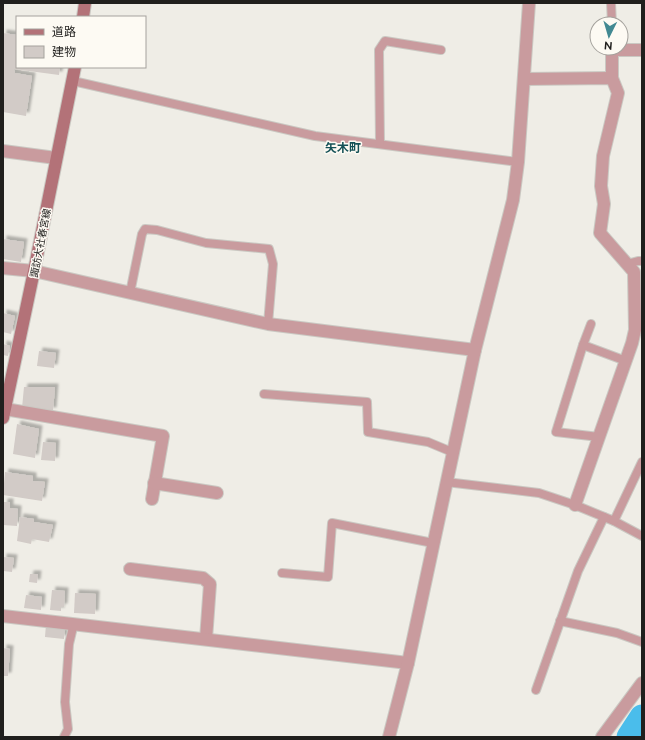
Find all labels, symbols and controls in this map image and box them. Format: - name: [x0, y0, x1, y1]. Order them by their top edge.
- legend: [16, 16, 146, 68]
- north arrow: [589, 16, 629, 56]
- text: 道路: [52, 25, 76, 39]
- text: N: [603, 39, 613, 52]
- text: 建物: [52, 45, 76, 59]
- district label: 矢木町: [325, 141, 361, 155]
- street label: 諏訪大社春宮線: [28, 208, 53, 279]

